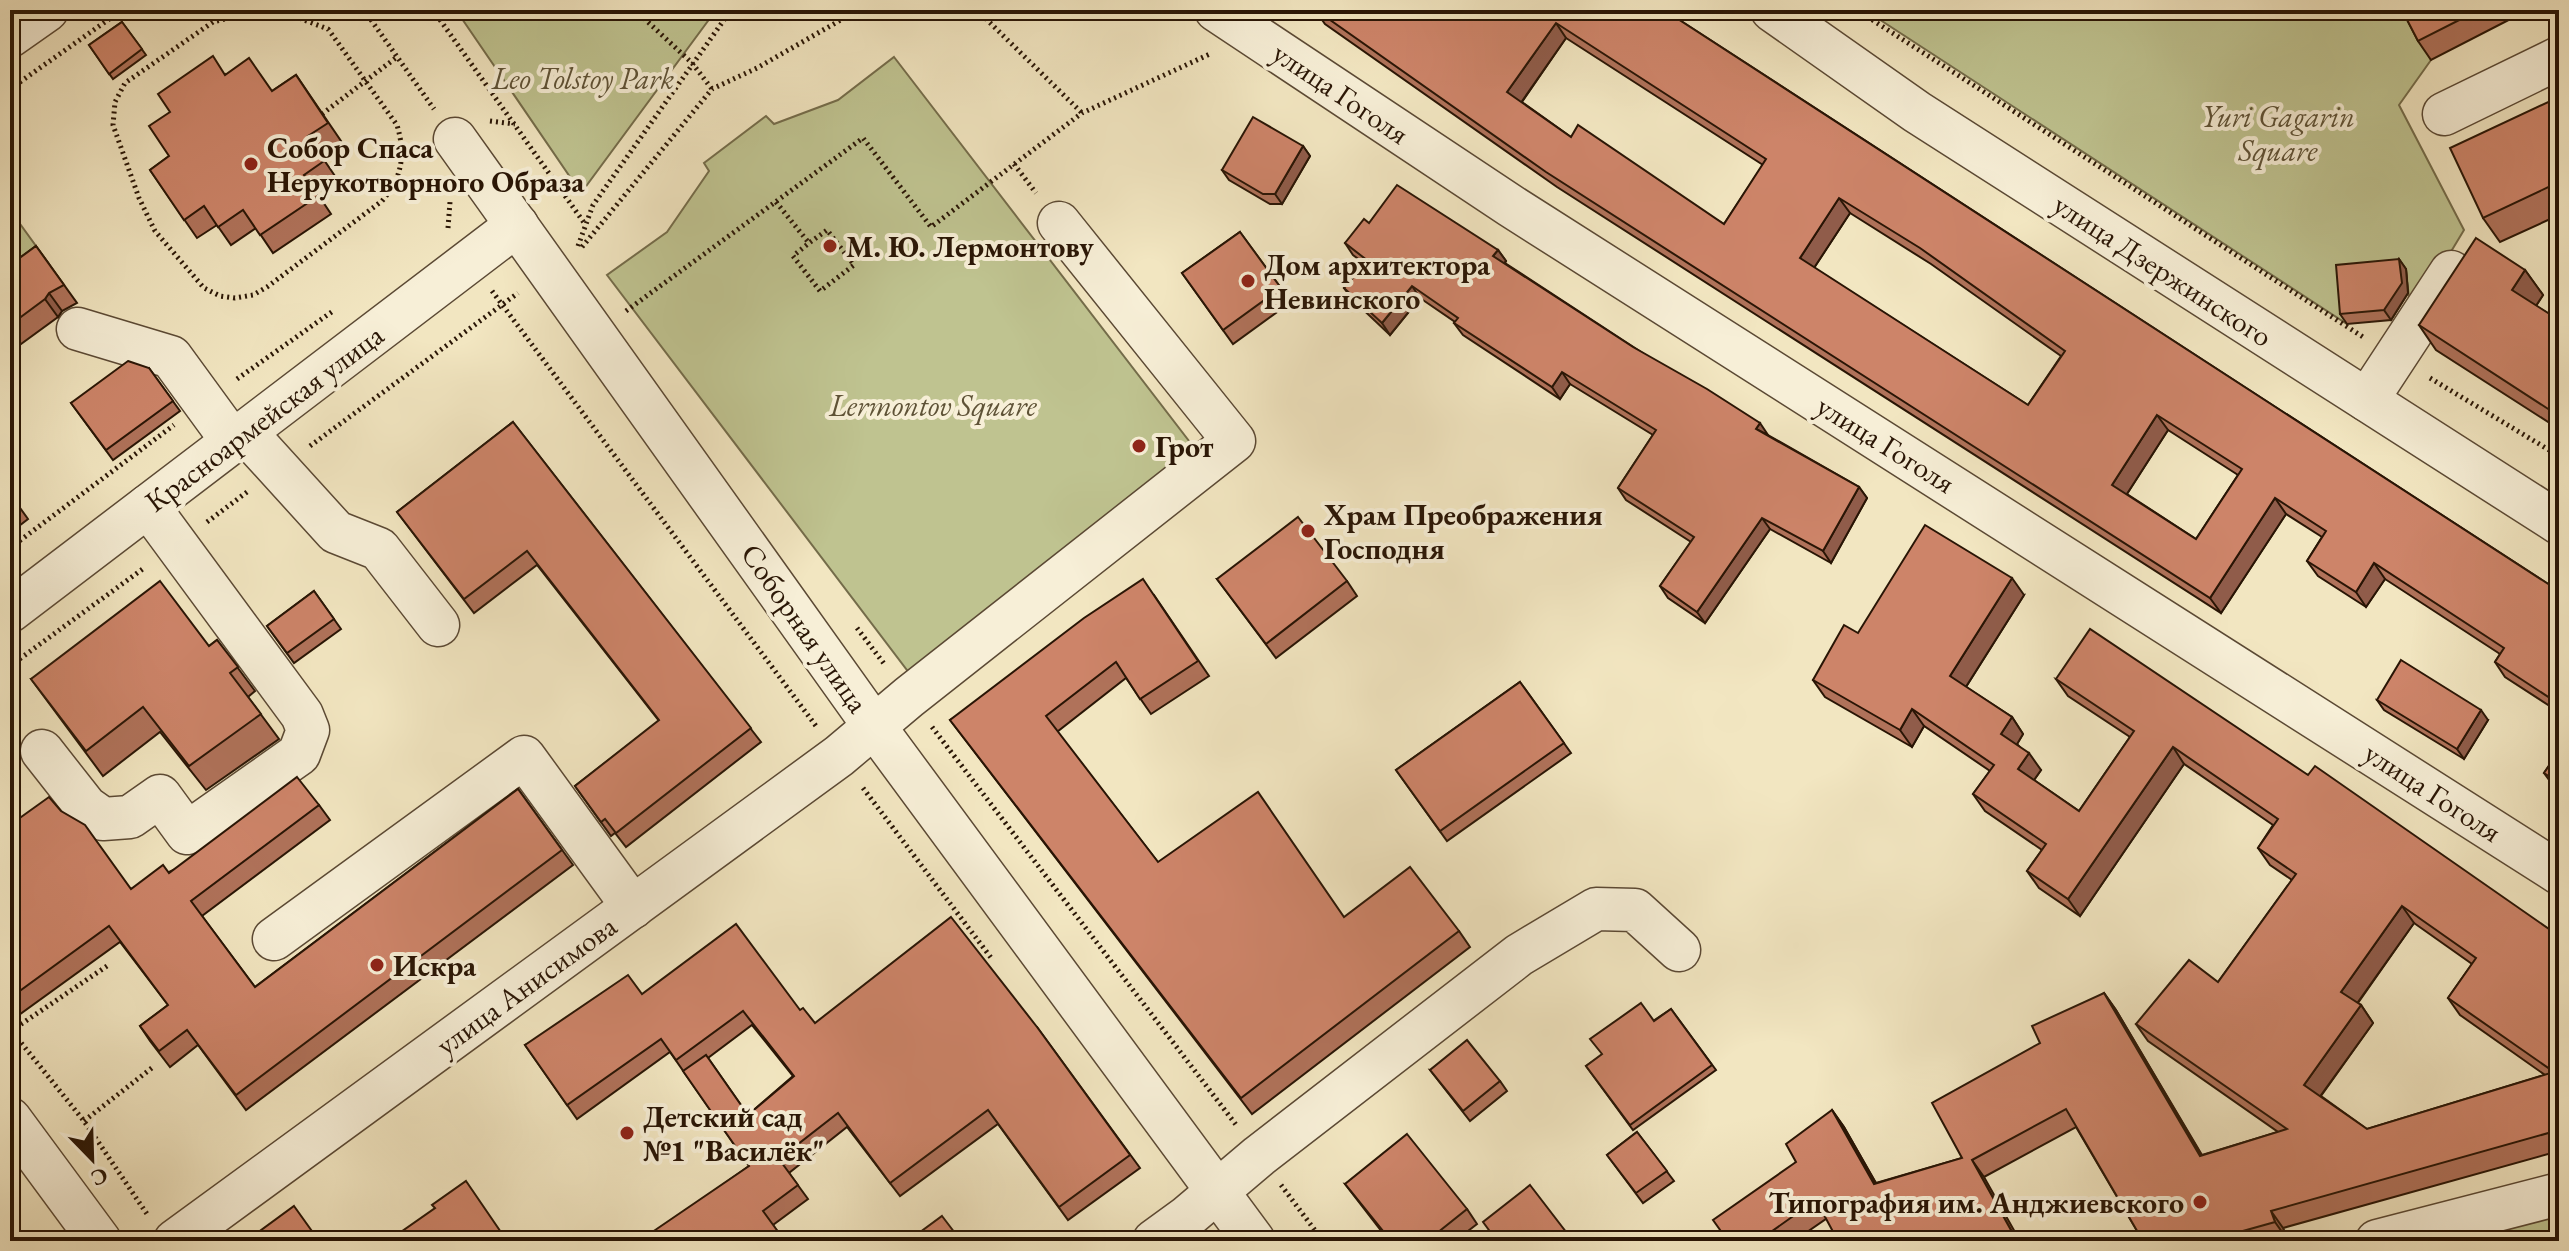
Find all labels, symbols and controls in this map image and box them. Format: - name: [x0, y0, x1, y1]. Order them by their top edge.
- street label: улица Гоголя: [1265, 33, 1417, 153]
- park label: Leo Tolstoy Park: [491, 59, 675, 98]
- park label: Yuri Gagarin Square: [2201, 97, 2355, 171]
- place label: Собор Спаса Нерукотворного Образа: [267, 128, 585, 201]
- marker: Собор Спаса Нерукотворного Образа: [242, 155, 260, 173]
- street label: улица Дзержинского: [2046, 185, 2280, 355]
- place label: М. Ю. Лермонтову: [846, 227, 1094, 266]
- marker: М. Ю. Лермонтову: [821, 237, 839, 255]
- place label: Дом архитектора Невинского: [1264, 245, 1491, 318]
- marker: Дом архитектора Невинского: [1239, 272, 1257, 290]
- street label: Красноармейская улица: [137, 315, 391, 521]
- park label: Lermontov Square: [828, 386, 1038, 426]
- street label: улица Гоголя: [1809, 386, 1963, 502]
- place label: Грот: [1155, 427, 1214, 466]
- marker: Грот: [1130, 437, 1148, 455]
- place label: Храм Преображения Господня: [1323, 495, 1603, 568]
- marker: Храм Преображения Господня: [1299, 522, 1317, 540]
- street label: Соборная улица: [732, 536, 878, 720]
- street label: улица Гоголя: [2357, 733, 2509, 851]
- street label: улица Анисимова: [428, 906, 624, 1064]
- place label: Искра: [393, 946, 477, 985]
- marker: Искра: [368, 956, 386, 974]
- place label: Детский сад №1 "Василёк": [643, 1097, 824, 1170]
- north arrow: [52, 1119, 132, 1199]
- marker: Детский сад №1 "Василёк": [618, 1124, 636, 1142]
- text: С: [87, 1161, 112, 1193]
- place label: Типография им. Анджиевского: [1769, 1183, 2184, 1222]
- marker: Типография им. Анджиевского: [2191, 1193, 2209, 1211]

